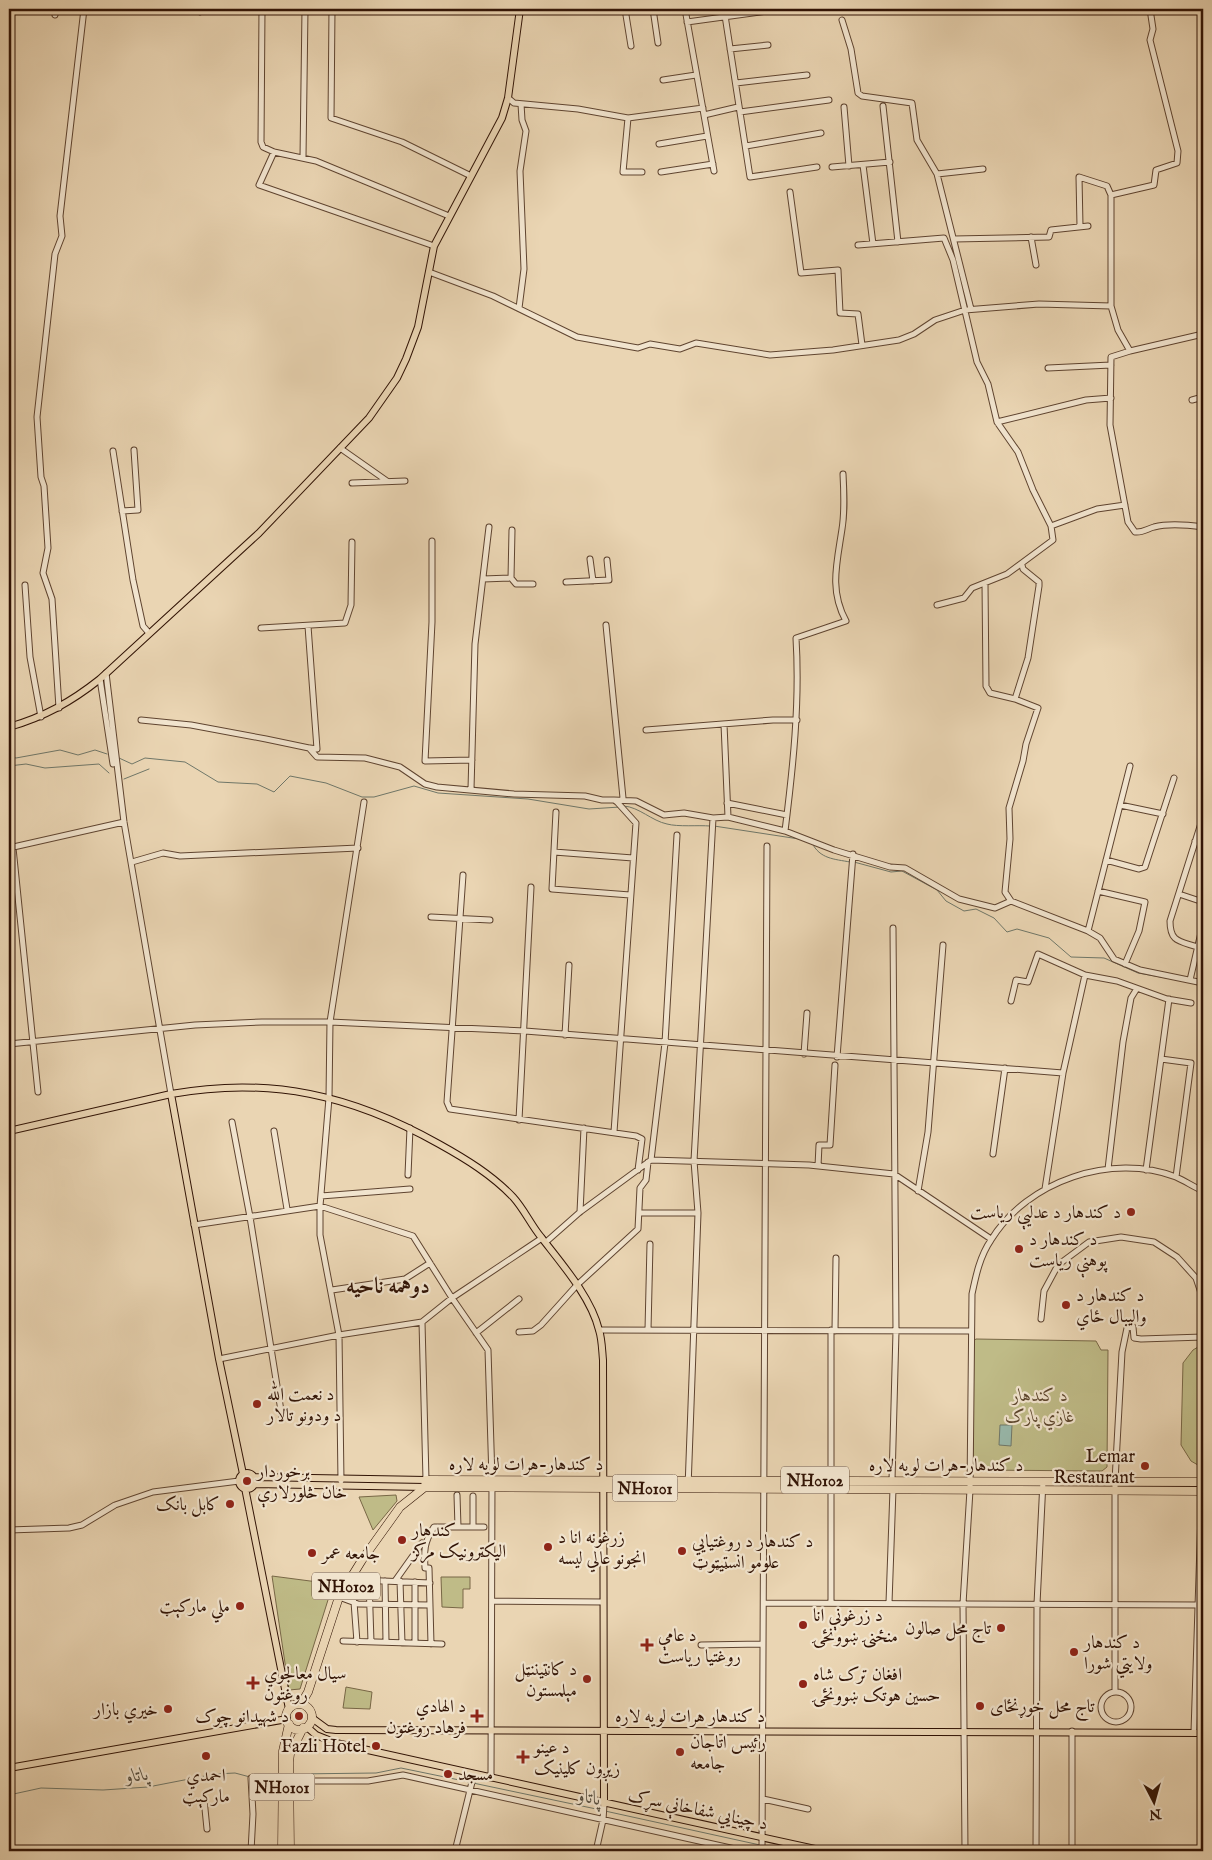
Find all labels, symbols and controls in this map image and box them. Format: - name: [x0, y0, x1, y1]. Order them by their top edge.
- place label: د کندهار د عدلیې رياست: [970, 1202, 1121, 1230]
- marker: د کندهار د عدلیې رياست: [1125, 1206, 1137, 1218]
- place label: د کندهار د پوهنې رياست: [1029, 1229, 1108, 1278]
- marker: د کندهار د پوهنې رياست: [1013, 1243, 1025, 1255]
- district label: دوهمه ناحیه: [346, 1273, 430, 1301]
- place label: د کندهار د واليبال ځاي: [1076, 1285, 1147, 1331]
- marker: د کندهار د واليبال ځاي: [1060, 1299, 1072, 1311]
- place label: د نعمت الله د ودونو تالار: [265, 1380, 341, 1428]
- park label: د کندهار غازي پارک: [1005, 1385, 1075, 1431]
- marker: د نعمت الله د ودونو تالار: [251, 1398, 263, 1410]
- place label: Lemar Restaurant: [1053, 1446, 1135, 1490]
- street label: د کندهار-هرات لويه لاره: [449, 1454, 603, 1477]
- street label: د کندهار-هرات لويه لاره: [869, 1455, 1023, 1478]
- marker: Lemar Restaurant: [1139, 1460, 1151, 1472]
- place label: برخوردار خان څلورلارې: [255, 1461, 347, 1508]
- road number: NH0102: [781, 1466, 849, 1494]
- marker: برخوردار خان څلورلارې: [241, 1475, 253, 1487]
- road number: NH0101: [612, 1475, 678, 1502]
- place label: کابل بانک: [156, 1494, 220, 1517]
- marker: کابل بانک: [224, 1498, 236, 1510]
- place label: کندهار الیکټرونیک مرکز: [410, 1520, 506, 1564]
- place label: زرغونه انا د انجونو عالي لیسه: [558, 1527, 646, 1573]
- place label: د کندهار د روغتيايي علومو انسټيټوټ: [692, 1531, 813, 1575]
- marker: کندهار الیکټرونیک مرکز: [396, 1534, 408, 1546]
- marker: زرغونه انا د انجونو عالي لیسه: [542, 1541, 554, 1553]
- place label: جامعه عمر: [320, 1543, 380, 1566]
- marker: د کندهار د روغتيايي علومو انسټيټوټ: [676, 1545, 688, 1557]
- marker: جامعه عمر: [306, 1547, 318, 1559]
- road number: NH0102: [312, 1572, 380, 1600]
- place label: ملي مارکېټ: [159, 1596, 230, 1623]
- marker: ملي مارکېټ: [234, 1600, 246, 1612]
- place label: د زرغونې انا منځنۍ ښوونځۍ: [811, 1605, 898, 1649]
- place label: تاج محل صالون: [905, 1618, 992, 1644]
- marker: د زرغونې انا منځنۍ ښوونځۍ: [797, 1619, 809, 1631]
- marker: تاج محل صالون: [995, 1622, 1007, 1634]
- place label: د عامې روغتیا ریاست: [658, 1625, 741, 1669]
- place label: د کندهار ولايتي شورا: [1082, 1632, 1153, 1679]
- marker: د عامې روغتیا ریاست: [640, 1638, 654, 1652]
- marker: د کندهار ولايتي شورا: [1068, 1646, 1080, 1658]
- place label: د کانټيننټل مېلمستون: [514, 1659, 577, 1703]
- place label: سيال معالجوي روغتون: [264, 1663, 347, 1707]
- place label: افغان ترک شاه حسین هوتک ښوونځۍ: [811, 1664, 940, 1708]
- marker: د کانټيننټل مېلمستون: [581, 1673, 593, 1685]
- marker: سيال معالجوي روغتون: [246, 1676, 260, 1690]
- marker: افغان ترک شاه حسین هوتک ښوونځۍ: [797, 1678, 809, 1690]
- place label: د الهادي فرهاد روغتون: [386, 1696, 466, 1740]
- place label: تاج محل خوړنځای: [990, 1696, 1095, 1722]
- place label: خیري بازار: [92, 1699, 158, 1724]
- marker: تاج محل خوړنځای: [974, 1700, 986, 1712]
- marker: خیري بازار: [162, 1703, 174, 1715]
- place label: د شهيدانو چوک: [195, 1706, 289, 1729]
- street label: د کندهار هرات لویه لاره: [615, 1706, 765, 1729]
- marker: د الهادي فرهاد روغتون: [470, 1709, 484, 1723]
- marker: د شهيدانو چوک: [293, 1710, 305, 1722]
- place label: رئيس اتاجان جامعه: [690, 1732, 766, 1776]
- place label: Fazli Hotel: [281, 1736, 366, 1759]
- place label: د عینو زیږون کلینیک: [532, 1737, 620, 1782]
- marker: Fazli Hotel: [370, 1740, 382, 1752]
- marker: رئيس اتاجان جامعه: [674, 1746, 686, 1758]
- marker: احمدي مارکېټ: [200, 1750, 212, 1762]
- marker: د عینو زیږون کلینیک: [516, 1750, 530, 1764]
- water label: پاتاو: [123, 1763, 152, 1789]
- place label: مسجد: [458, 1764, 493, 1787]
- place label: احمدي مارکېټ: [182, 1765, 230, 1809]
- marker: مسجد: [442, 1768, 454, 1780]
- road number: NH0101: [250, 1774, 314, 1800]
- north arrow: [1130, 1778, 1180, 1828]
- water label: پاتاو: [575, 1784, 605, 1812]
- street label: د چينايي شفاخانې سړک: [625, 1784, 770, 1839]
- text: N: [1148, 1804, 1163, 1824]

